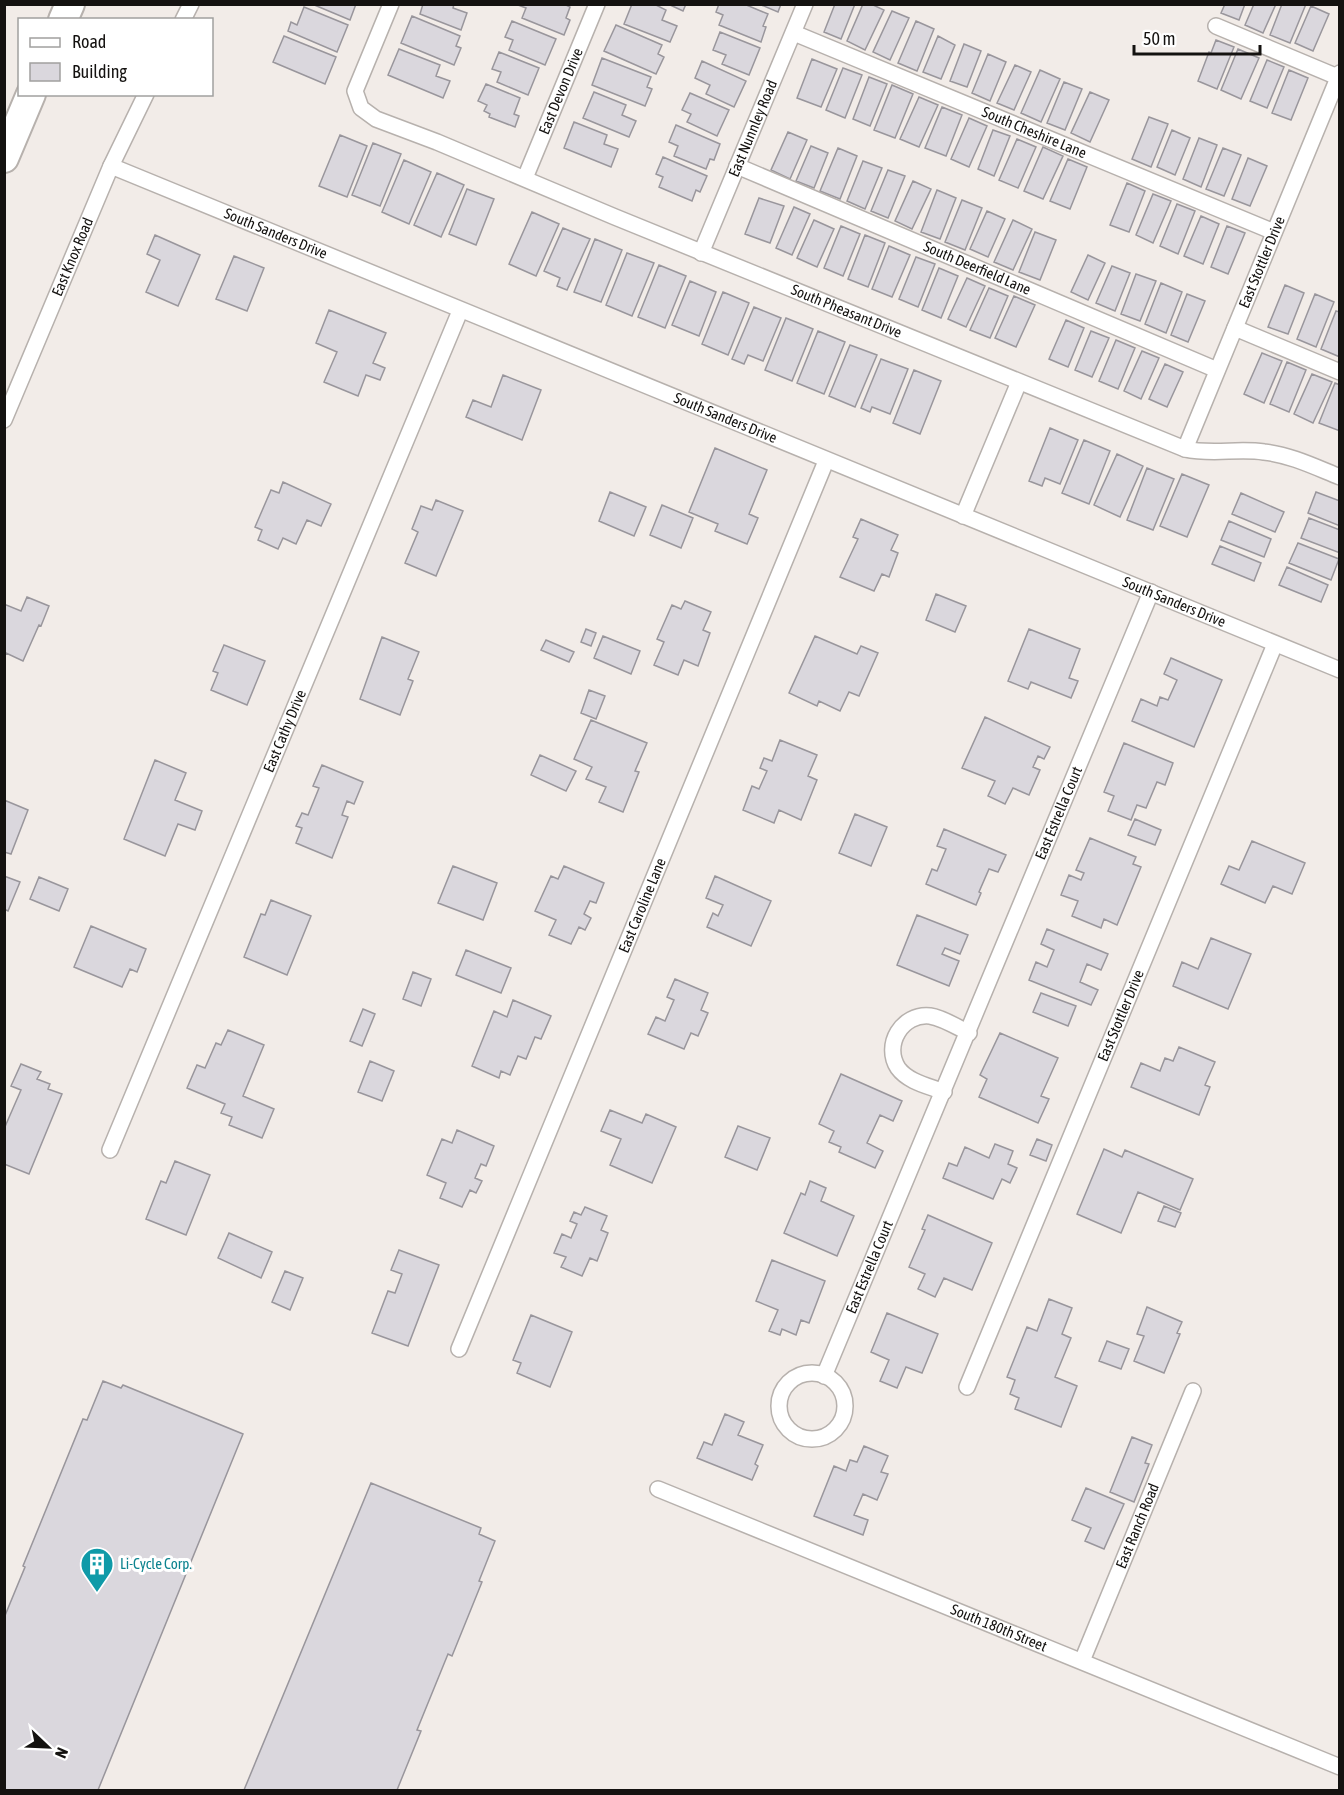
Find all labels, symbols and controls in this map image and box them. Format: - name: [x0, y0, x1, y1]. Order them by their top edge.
- legend: [18, 18, 213, 96]
- scale bar: [1134, 18, 1260, 56]
- text: 50 m: [1143, 28, 1175, 49]
- text: Road: [72, 31, 106, 52]
- street label: East Devon Drive: [535, 45, 586, 137]
- text: Building: [72, 61, 127, 82]
- street label: East Nunnley Road: [725, 77, 780, 179]
- street label: South Cheshire Lane: [980, 103, 1089, 161]
- street label: South Sanders Drive: [222, 204, 330, 262]
- street label: East Stottler Drive: [1235, 214, 1288, 310]
- street label: East Knox Road: [48, 215, 96, 298]
- street label: South Deerfield Lane: [921, 237, 1034, 298]
- street label: South Pheasant Drive: [789, 281, 905, 341]
- street label: South Sanders Drive: [672, 389, 780, 446]
- street label: South Sanders Drive: [1120, 573, 1228, 630]
- street label: East Cathy Drive: [260, 687, 309, 775]
- street label: East Estrella Court: [1031, 764, 1085, 862]
- street label: East Caroline Lane: [615, 855, 669, 955]
- street label: East Stottler Drive: [1094, 967, 1147, 1064]
- street label: East Estrella Court: [842, 1218, 896, 1316]
- street label: East Ranch Road: [1112, 1481, 1162, 1571]
- building icon: Li-Cycle Corp.: [79, 1546, 115, 1593]
- place label: Li-Cycle Corp.: [120, 1555, 192, 1572]
- street label: South 180th Street: [948, 1600, 1049, 1655]
- north arrow: [18, 1717, 78, 1777]
- text: N: [52, 1745, 72, 1761]

